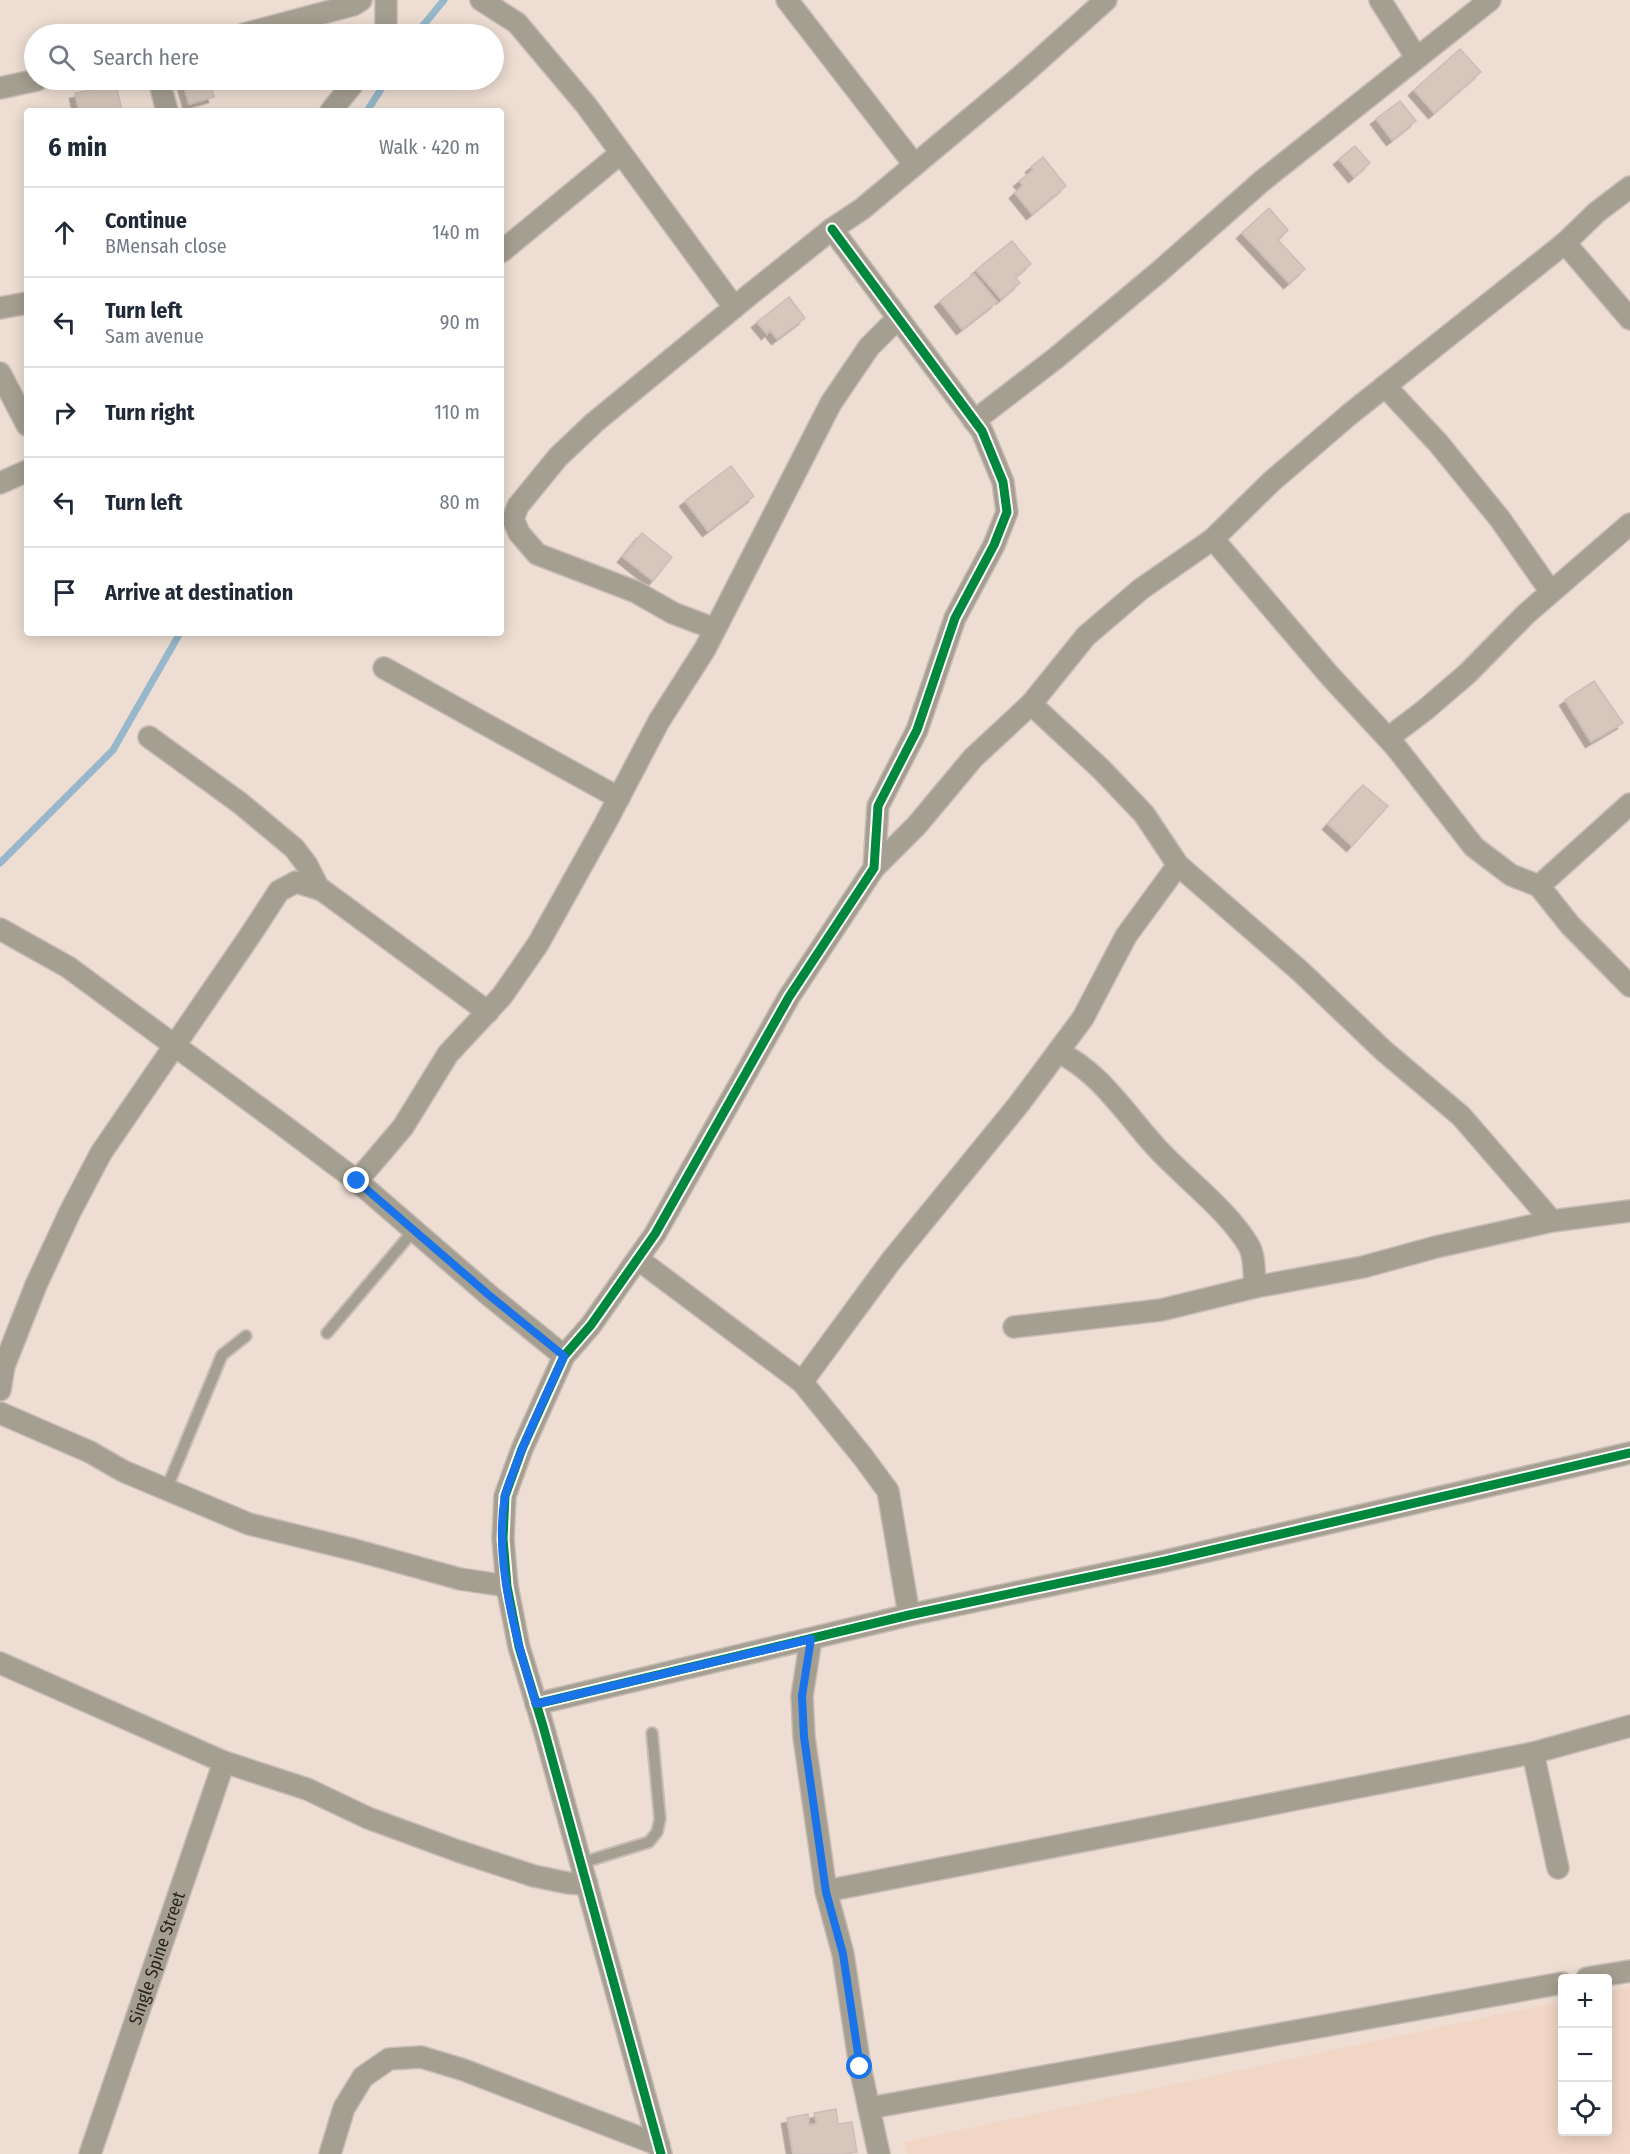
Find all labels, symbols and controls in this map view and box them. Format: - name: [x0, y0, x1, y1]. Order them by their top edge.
- search box: [24, 24, 504, 90]
- icon: search: [45, 41, 78, 74]
- text: Search here: [93, 44, 199, 71]
- text: 6 min: [48, 132, 107, 163]
- text: Walk · 420 m: [379, 135, 480, 159]
- text: Continue: [105, 207, 187, 234]
- icon: ahead: [48, 216, 81, 249]
- text: 140 m: [432, 220, 480, 244]
- text: BMensah close: [105, 234, 227, 258]
- text: Turn left: [105, 297, 183, 324]
- icon: left: [48, 306, 81, 339]
- text: 90 m: [440, 310, 480, 334]
- text: Sam avenue: [105, 324, 204, 348]
- icon: right: [48, 396, 81, 429]
- text: Turn right: [105, 399, 194, 426]
- text: 110 m: [434, 400, 480, 424]
- icon: left: [48, 486, 81, 519]
- text: Turn left: [105, 489, 183, 516]
- text: 80 m: [440, 490, 480, 514]
- icon: arrive: [48, 576, 81, 609]
- text: Arrive at destination: [105, 579, 293, 606]
- route end: [343, 1167, 369, 1193]
- street label: Single Spine Street: [124, 1889, 190, 2028]
- map controls: [1558, 1974, 1612, 2136]
- button: +: [1558, 1974, 1612, 2028]
- button: −: [1558, 2028, 1612, 2082]
- route start: [846, 2053, 872, 2079]
- button: locate: [1558, 2082, 1612, 2136]

